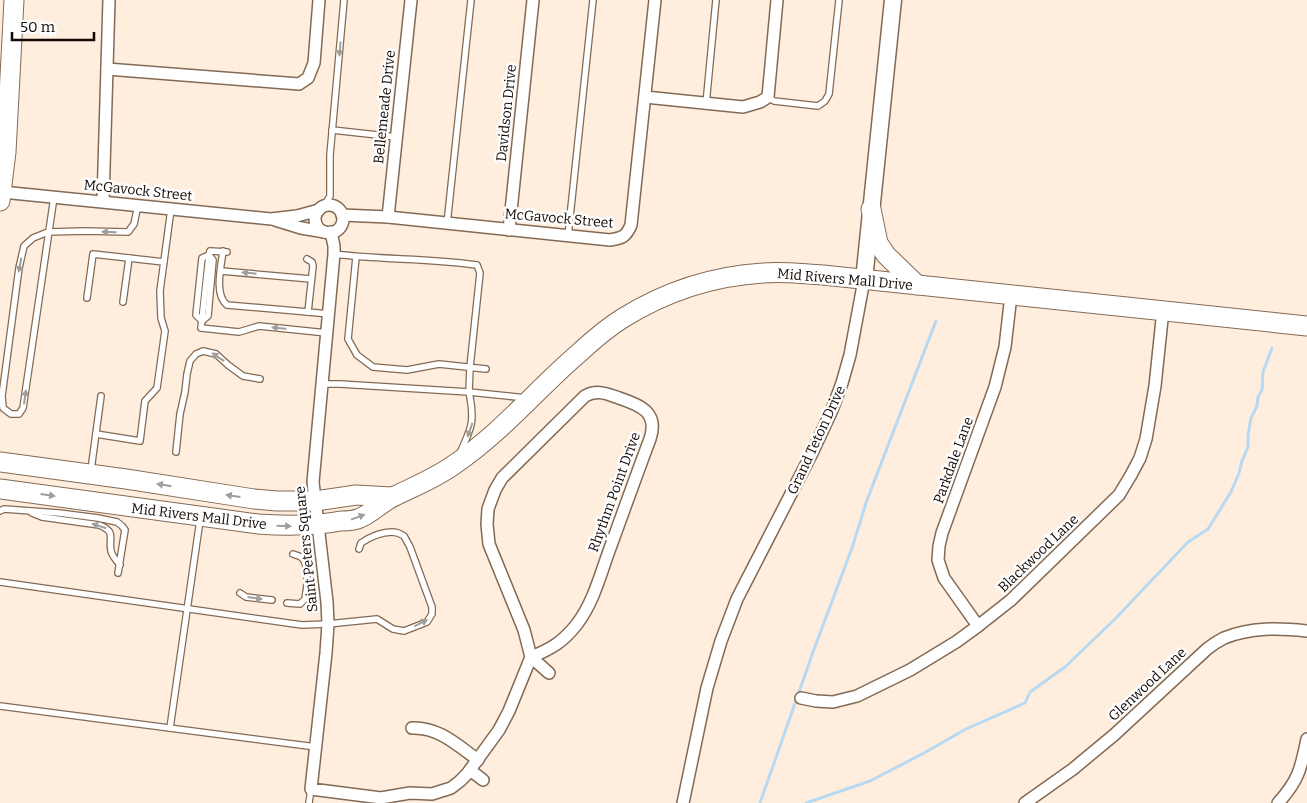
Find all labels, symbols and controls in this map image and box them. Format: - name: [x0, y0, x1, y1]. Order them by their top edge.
- scale bar: [12, 10, 95, 42]
- text: 50 m: [20, 18, 56, 36]
- one-way arrow: [336, 41, 344, 57]
- street label: Bellemeade Drive: [370, 49, 399, 165]
- street label: Davidson Drive: [493, 64, 520, 163]
- street label: McGavock Street: [83, 176, 193, 205]
- street label: McGavock Street: [504, 205, 614, 232]
- one-way arrow: [101, 228, 117, 236]
- one-way arrow: [15, 258, 23, 274]
- street label: Mid Rivers Mall Drive: [776, 265, 914, 294]
- one-way arrow: [240, 269, 256, 277]
- one-way arrow: [270, 324, 286, 332]
- one-way arrow: [211, 353, 225, 362]
- street label: Grand Teton Drive: [784, 383, 849, 497]
- one-way arrow: [21, 389, 29, 405]
- street label: Parkdale Lane: [930, 414, 977, 506]
- one-way arrow: [465, 422, 473, 437]
- street label: Rhythm Point Drive: [585, 430, 644, 554]
- one-way arrow: [156, 481, 172, 489]
- street label: Saint Peters Square: [291, 485, 322, 613]
- one-way arrow: [41, 491, 57, 499]
- one-way arrow: [224, 492, 240, 500]
- street label: Mid Rivers Mall Drive: [130, 500, 268, 533]
- street label: Blackwood Lane: [995, 511, 1082, 596]
- one-way arrow: [351, 513, 366, 521]
- one-way arrow: [91, 522, 106, 530]
- one-way arrow: [276, 522, 292, 530]
- one-way arrow: [247, 594, 263, 602]
- one-way arrow: [413, 619, 428, 627]
- street label: Glenwood Lane: [1105, 644, 1190, 725]

